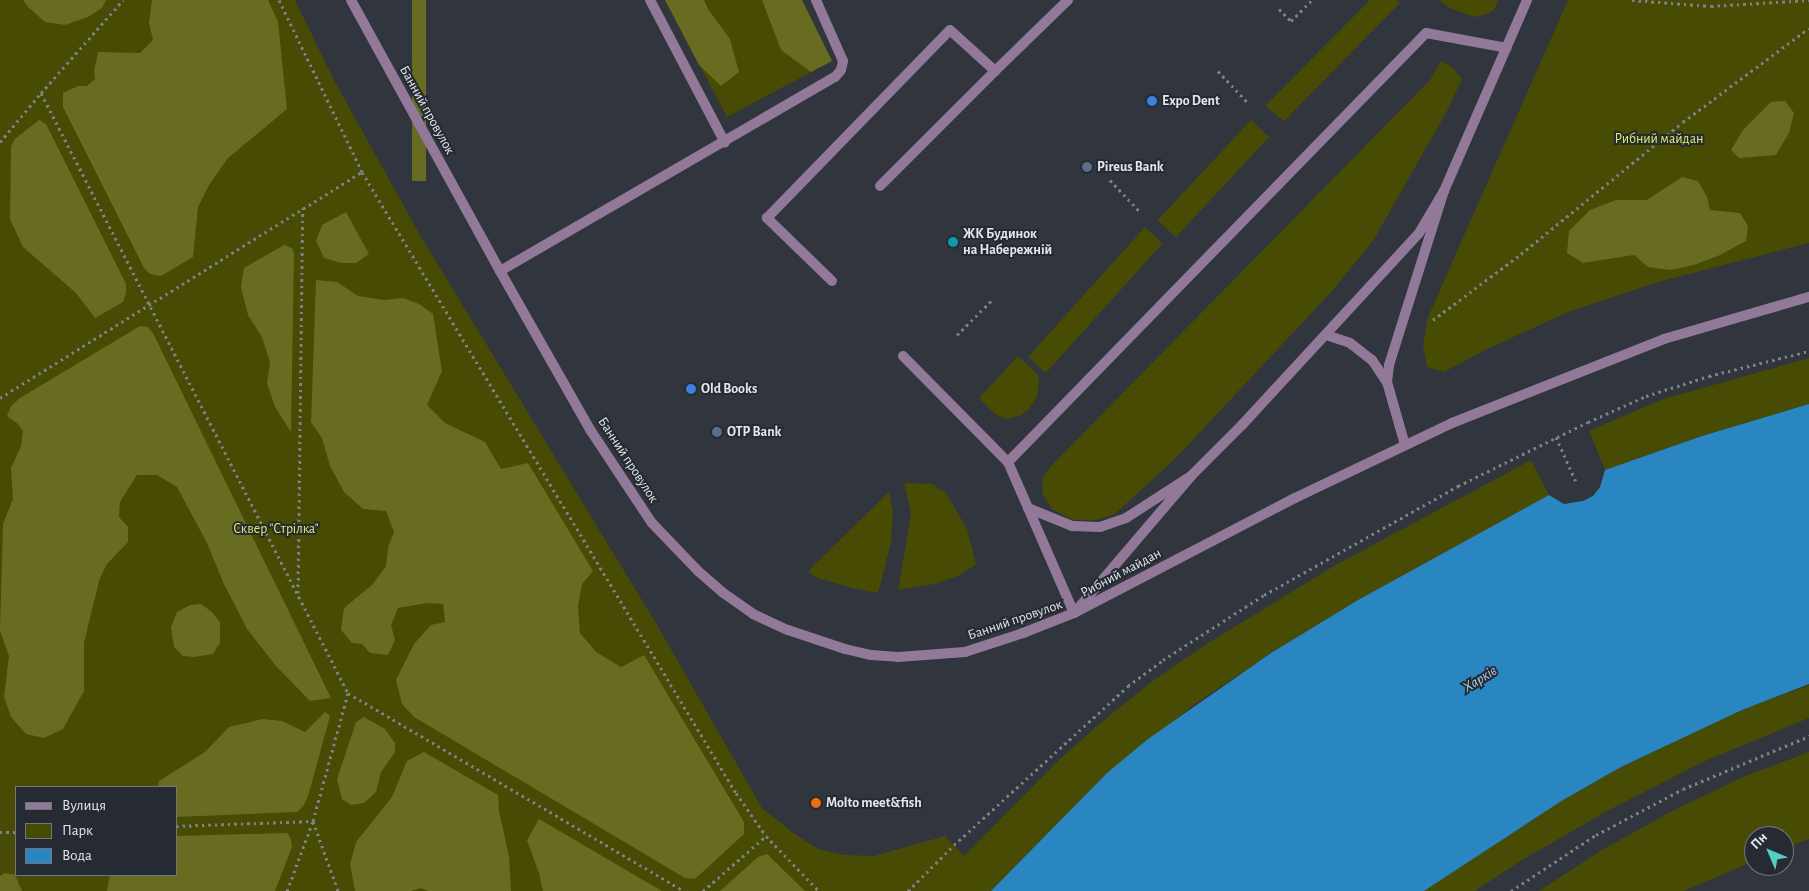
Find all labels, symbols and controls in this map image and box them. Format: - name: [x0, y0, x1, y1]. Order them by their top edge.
- street label: Банний провулок: [396, 63, 458, 157]
- place label: Expo Dent: [1162, 93, 1220, 109]
- marker: Expo Dent: [1146, 95, 1158, 107]
- park label: Рибний майдан: [1615, 131, 1703, 147]
- place label: Pireus Bank: [1097, 159, 1164, 175]
- marker: Pireus Bank: [1081, 161, 1093, 173]
- place label: ЖК Будинок на Набережній: [963, 226, 1052, 258]
- marker: ЖК Будинок на Набережній: [947, 236, 959, 248]
- place label: Old Books: [701, 381, 757, 397]
- marker: Old Books: [685, 383, 697, 395]
- street label: Банний провулок: [594, 414, 662, 506]
- place label: OTP Bank: [727, 424, 782, 440]
- marker: OTP Bank: [711, 426, 723, 438]
- park label: Сквер "Стрілка": [233, 521, 319, 537]
- street label: Рибний майдан: [1078, 545, 1164, 601]
- street label: Банний провулок: [966, 596, 1064, 644]
- water label: Харків: [1460, 662, 1500, 696]
- legend: [15, 786, 178, 876]
- place label: Molto meet&fish: [826, 795, 922, 811]
- marker: Molto meet&fish: [810, 797, 822, 809]
- text: Вулиця: [62, 798, 106, 813]
- text: Парк: [62, 823, 93, 838]
- north arrow: [1744, 826, 1794, 876]
- text: Пн: [1748, 830, 1770, 852]
- text: Вода: [62, 848, 92, 863]

